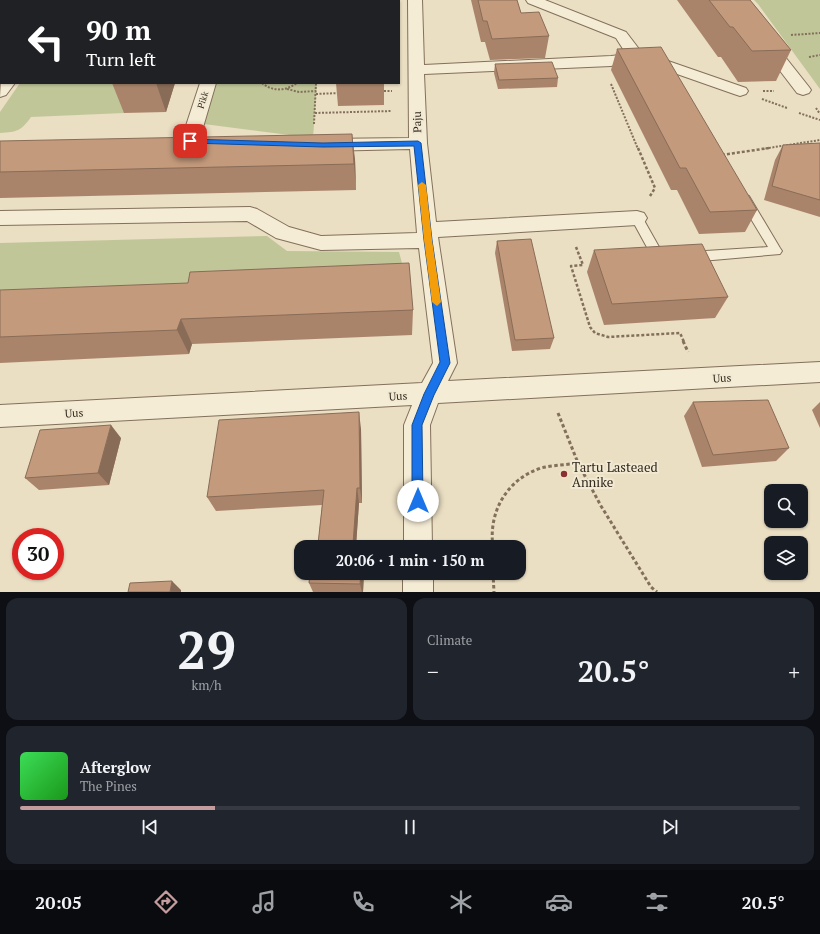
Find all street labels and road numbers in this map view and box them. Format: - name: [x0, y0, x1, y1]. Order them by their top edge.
- street label: Pikk: [195, 90, 211, 110]
- street label: Paju: [410, 110, 424, 133]
- street label: Uus: [712, 371, 732, 385]
- street label: Uus: [388, 389, 408, 403]
- street label: Uus: [64, 406, 84, 420]

